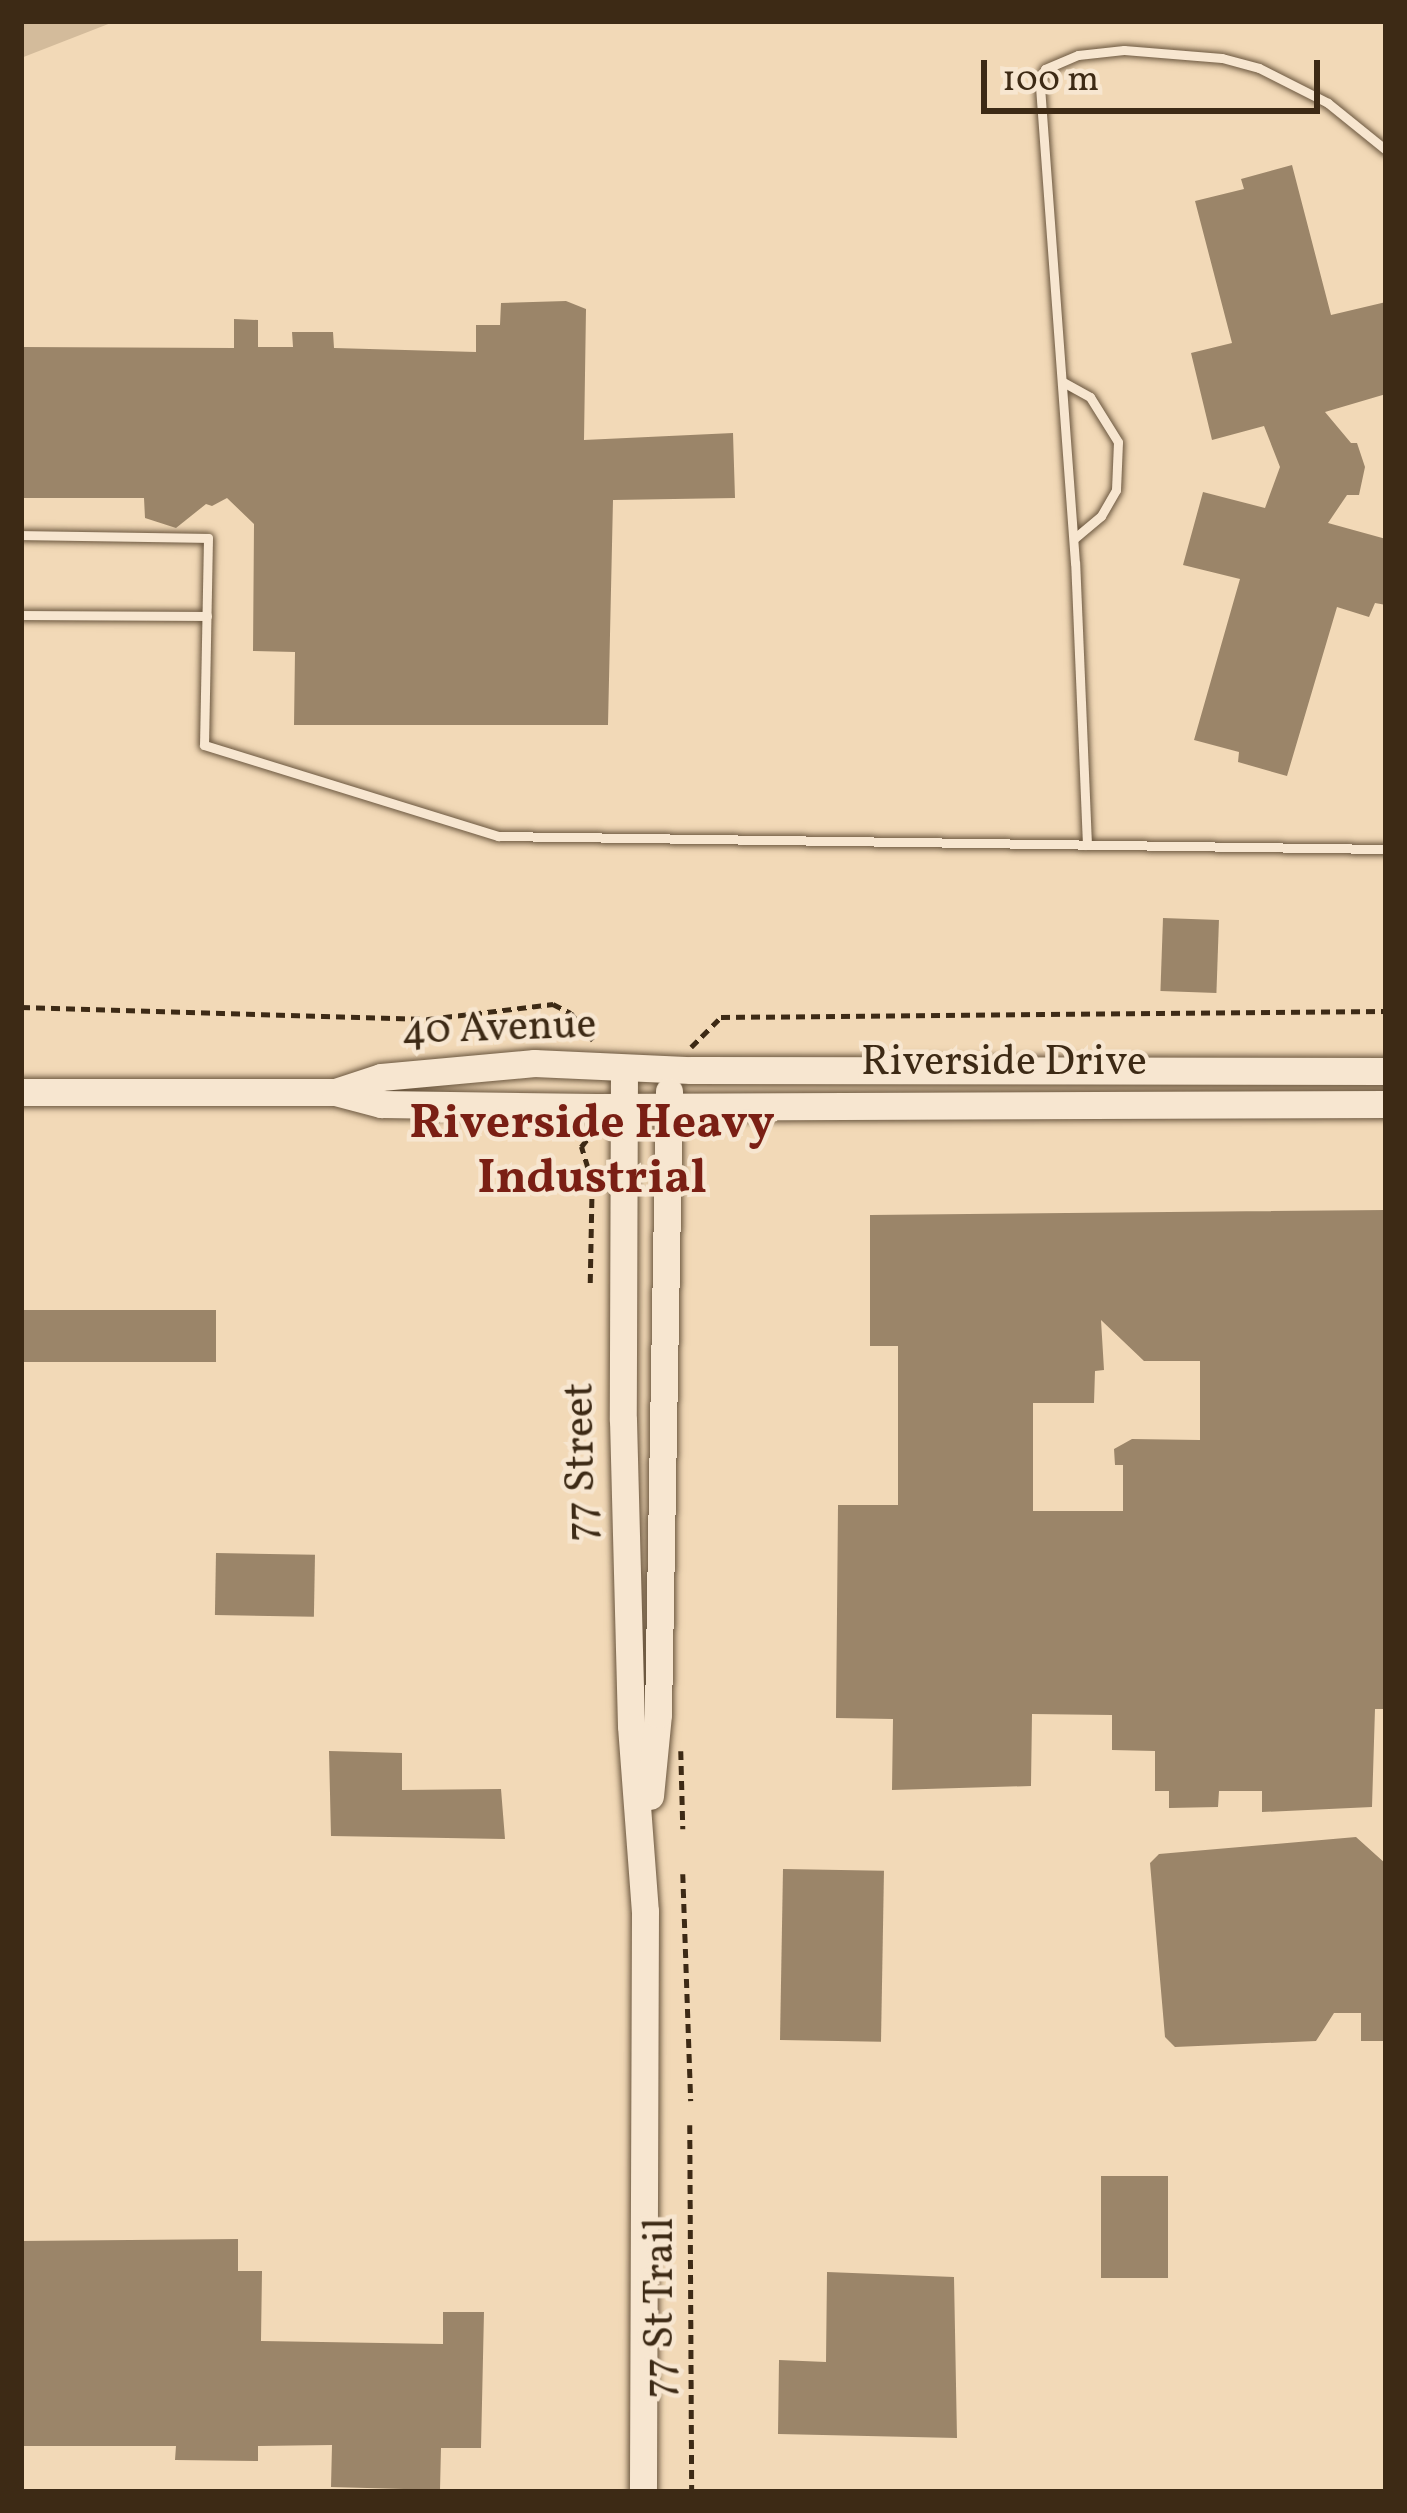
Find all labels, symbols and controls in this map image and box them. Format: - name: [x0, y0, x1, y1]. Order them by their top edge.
- scale bar: [987, 36, 1326, 110]
- text: 100 m: [1002, 56, 1099, 106]
- street label: 40 Avenue: [401, 1001, 597, 1059]
- street label: Riverside Drive: [861, 1039, 1147, 1089]
- district label: Riverside Heavy Industrial: [409, 1095, 775, 1208]
- street label: 77 Street: [556, 1382, 610, 1542]
- street label: 77 St Trail: [637, 2217, 687, 2399]

